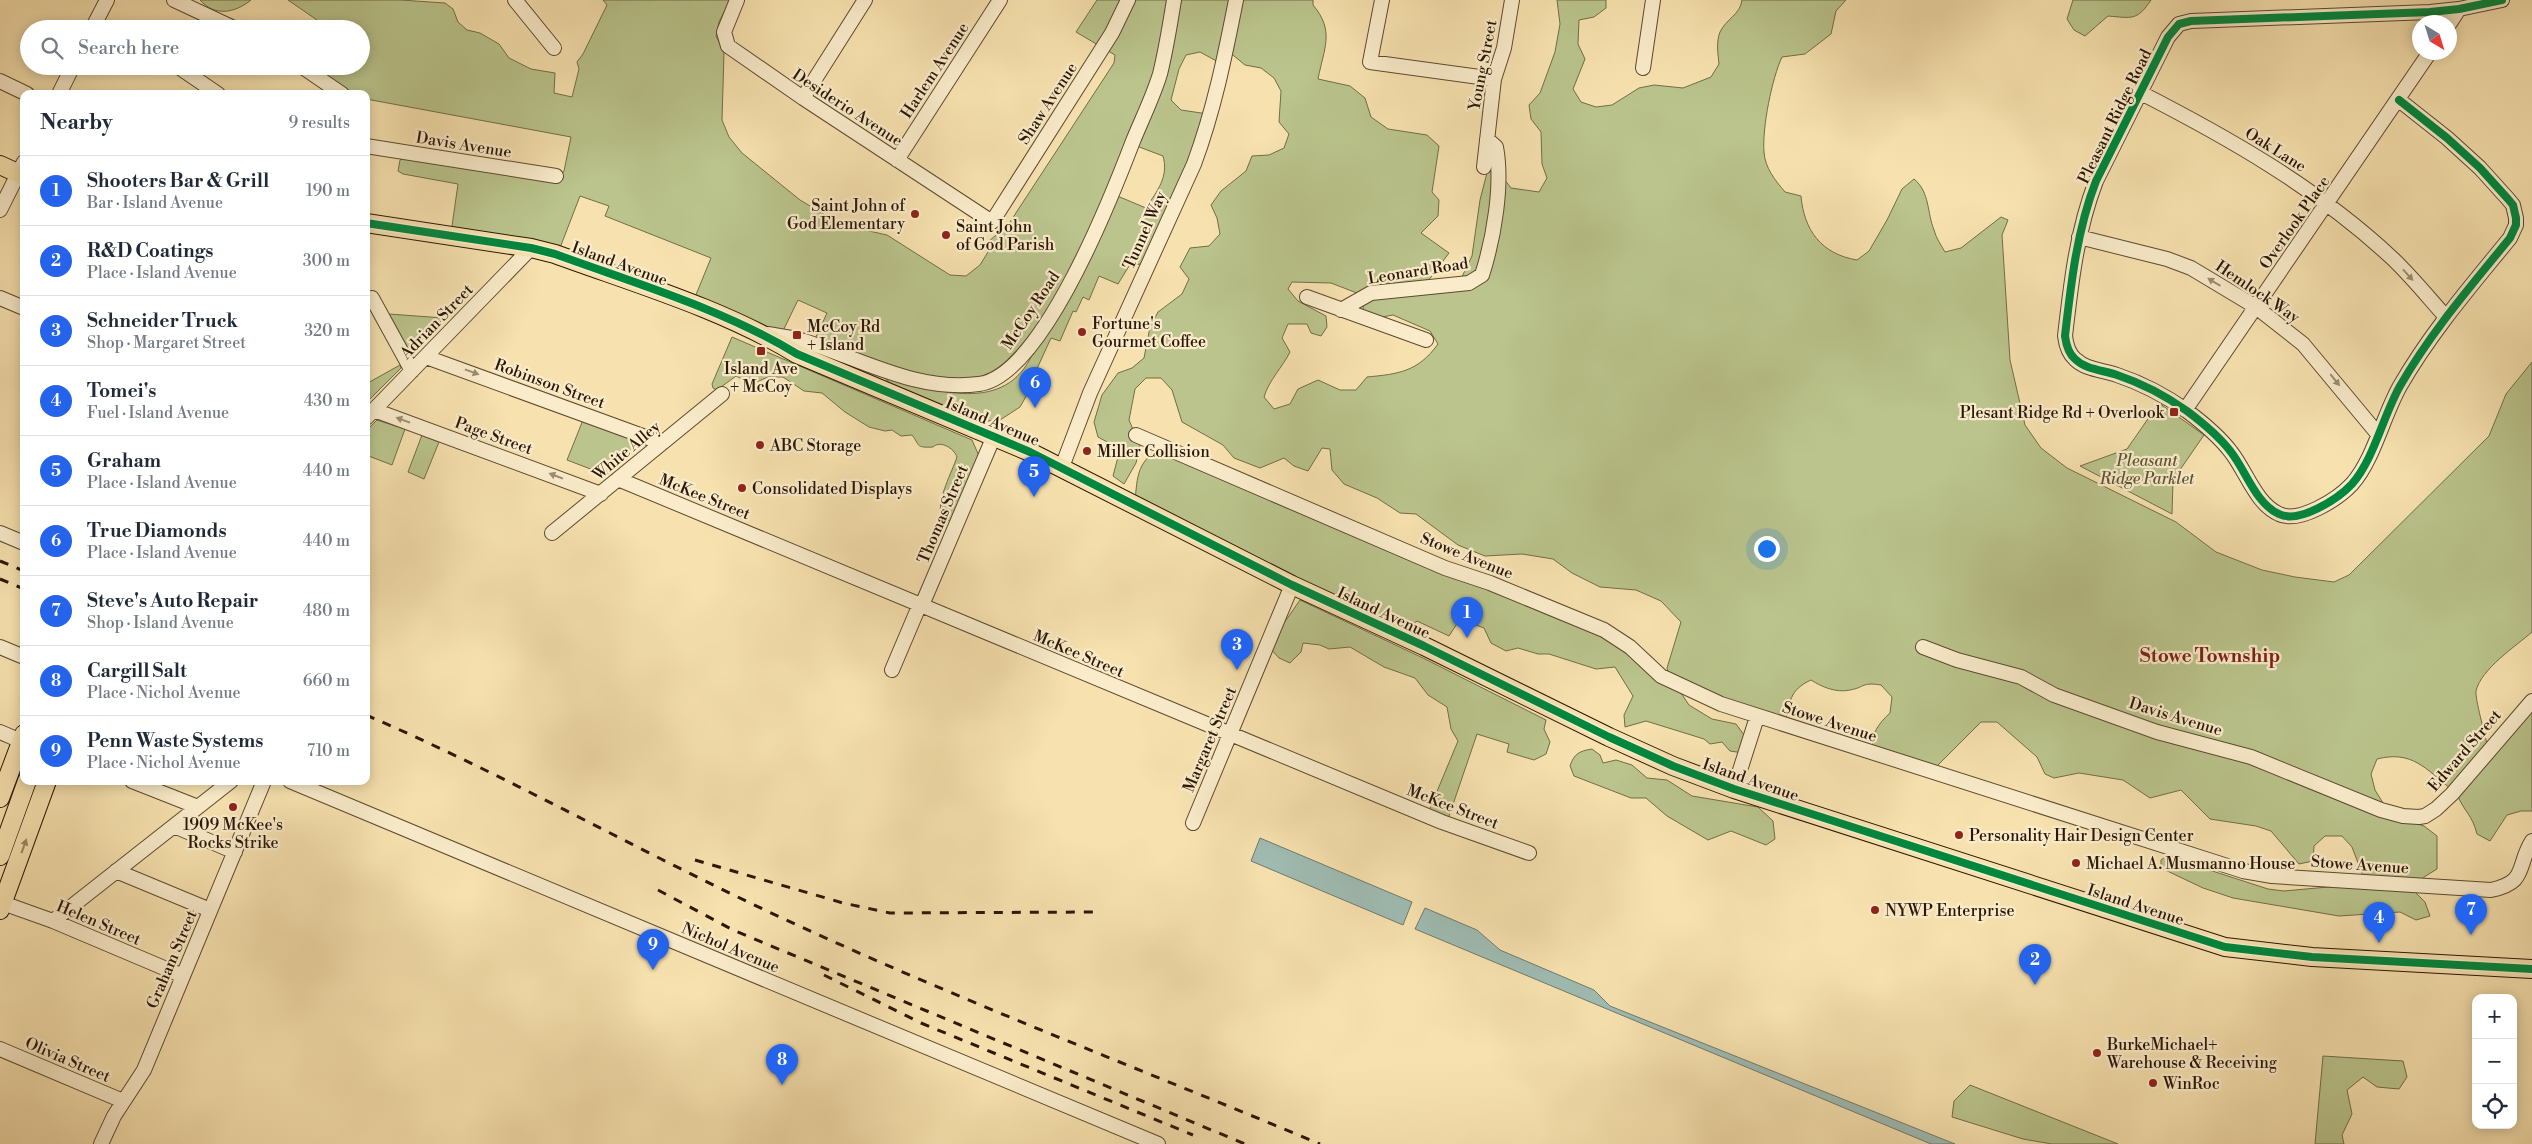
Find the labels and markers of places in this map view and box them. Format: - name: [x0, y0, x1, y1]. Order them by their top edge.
- place label: Saint John of God Elementary: [787, 196, 906, 234]
- marker: Saint John of God Elementary: [909, 208, 921, 220]
- place label: Saint John of God Parish: [956, 217, 1055, 255]
- marker: Saint John of God Parish: [940, 229, 952, 241]
- place label: Fortune's Gourmet Coffee: [1092, 314, 1206, 352]
- place label: McCoy Rd + Island: [807, 317, 880, 355]
- marker: Fortune's Gourmet Coffee: [1076, 326, 1088, 338]
- marker: McCoy Rd + Island: [791, 329, 803, 341]
- marker: Island Ave + McCoy: [755, 345, 767, 357]
- place label: Island Ave + McCoy: [724, 359, 798, 397]
- pin: 6: [1019, 367, 1051, 408]
- place label: Plesant Ridge Rd + Overlook: [1960, 403, 2166, 423]
- marker: Plesant Ridge Rd + Overlook: [2168, 406, 2180, 418]
- place label: ABC Storage: [769, 436, 861, 456]
- marker: ABC Storage: [754, 439, 766, 451]
- place label: Miller Collision: [1097, 442, 1210, 462]
- marker: Miller Collision: [1081, 445, 1093, 457]
- pin: 5: [1018, 456, 1050, 497]
- place label: Consolidated Displays: [752, 479, 912, 499]
- marker: Consolidated Displays: [736, 482, 748, 494]
- pin: 1: [1451, 597, 1483, 638]
- pin: 3: [1221, 629, 1253, 670]
- marker: 1909 McKee's Rocks Strike: [227, 801, 239, 813]
- place label: 1909 McKee's Rocks Strike: [183, 815, 283, 853]
- place label: Personality Hair Design Center: [1969, 826, 2194, 846]
- marker: Personality Hair Design Center: [1953, 829, 1965, 841]
- place label: Michael A. Musmanno House: [2086, 854, 2295, 874]
- marker: Michael A. Musmanno House: [2070, 857, 2082, 869]
- pin: 7: [2455, 894, 2487, 935]
- place label: NYWP Enterprise: [1885, 901, 2015, 921]
- pin: 4: [2363, 902, 2395, 943]
- marker: NYWP Enterprise: [1869, 904, 1881, 916]
- pin: 9: [637, 929, 669, 970]
- pin: 2: [2019, 944, 2051, 985]
- place label: BurkeMichael+ Warehouse & Receiving: [2106, 1035, 2278, 1073]
- pin: 8: [766, 1044, 798, 1085]
- marker: BurkeMichael+ Warehouse & Receiving: [2091, 1047, 2103, 1059]
- place label: WinRoc: [2162, 1074, 2220, 1094]
- marker: WinRoc: [2147, 1077, 2159, 1089]

